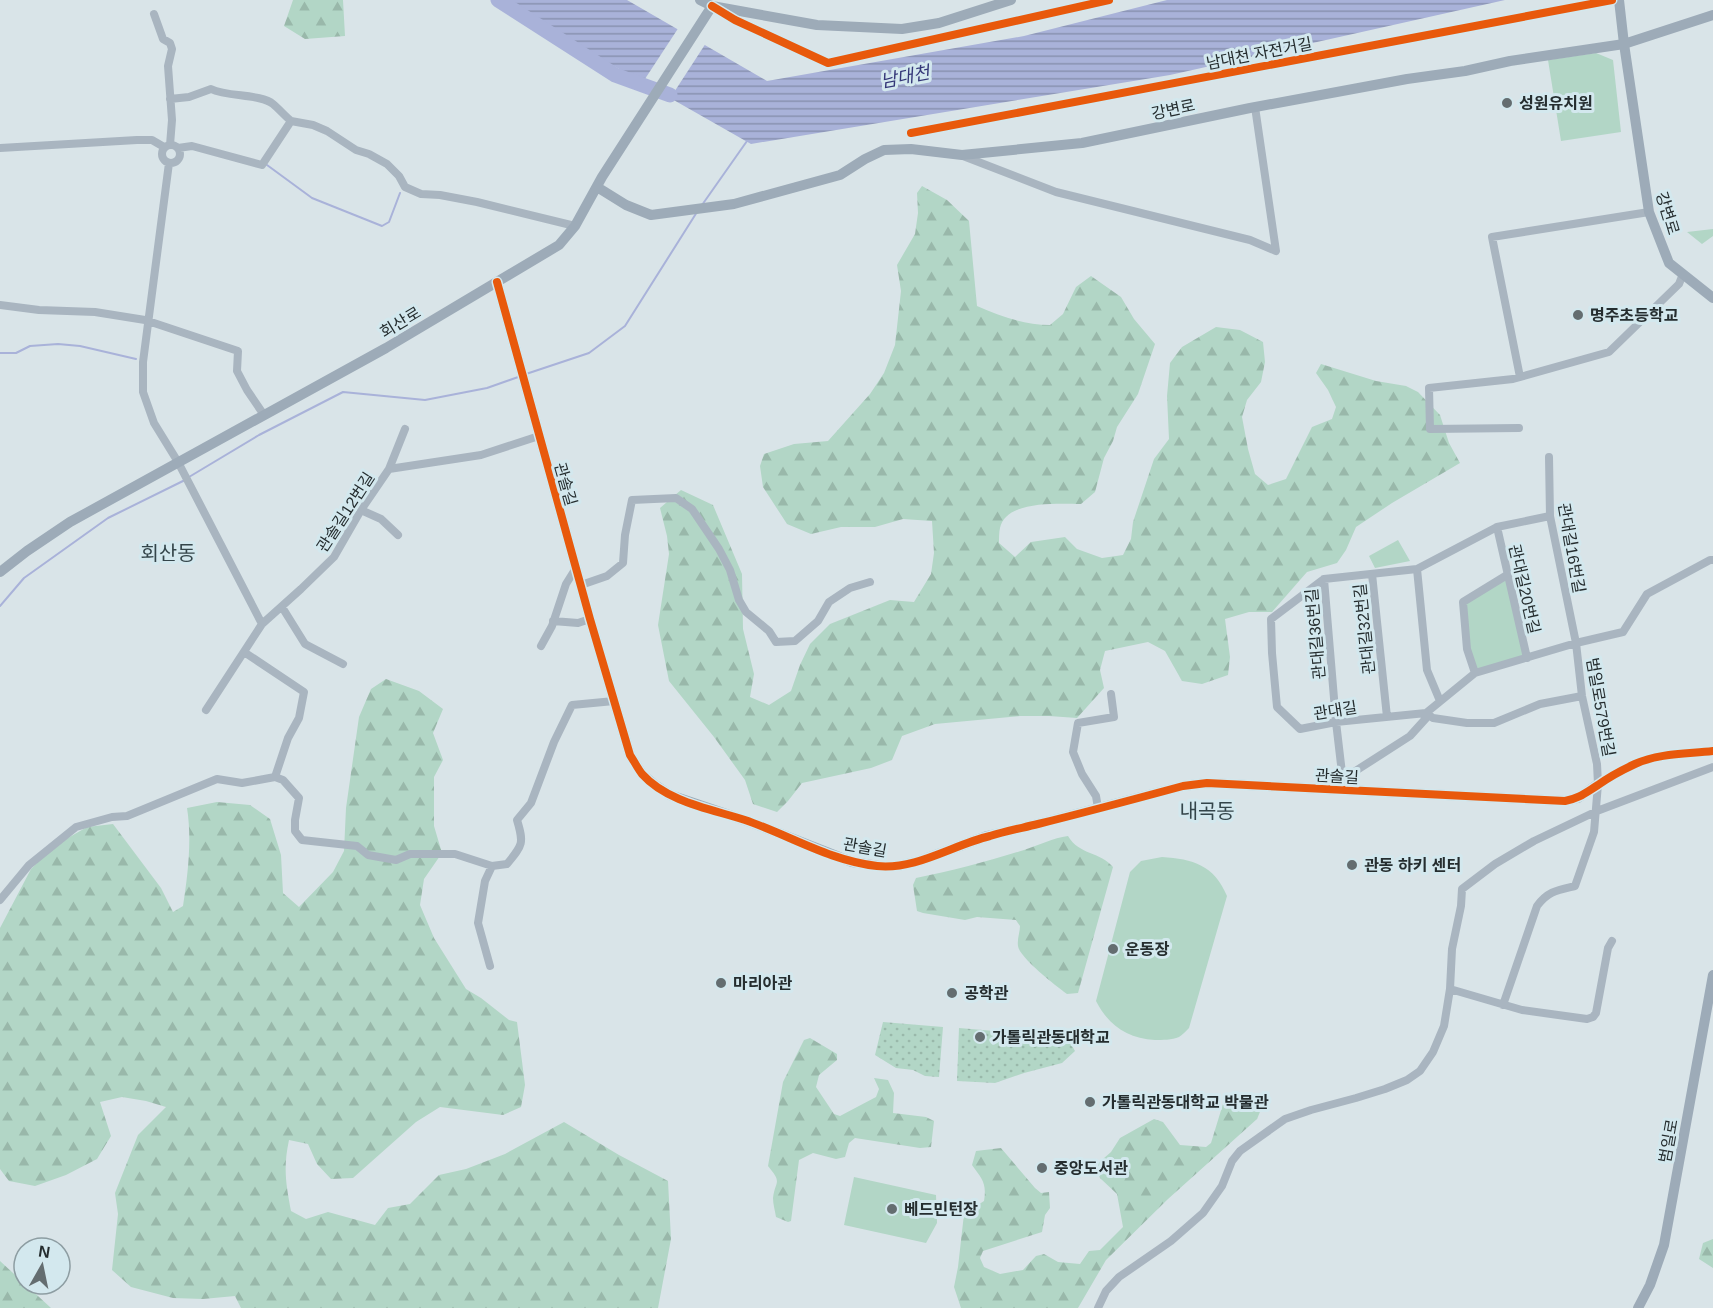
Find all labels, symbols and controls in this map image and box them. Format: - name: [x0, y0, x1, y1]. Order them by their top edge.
- street label: 남대천 자전거길: [1205, 35, 1313, 72]
- water label: 남대천: [879, 62, 934, 92]
- place label: 성원유치원: [1519, 95, 1593, 112]
- marker: 성원유치원: [1500, 96, 1514, 110]
- street label: 강변로: [1150, 97, 1197, 122]
- street label: 강변로: [1653, 190, 1682, 237]
- street label: 회산로: [377, 304, 424, 341]
- place label: 명주초등학교: [1590, 306, 1679, 324]
- marker: 명주초등학교: [1571, 308, 1585, 322]
- street label: 관솔길: [551, 461, 580, 508]
- street label: 관솔길12번길: [313, 469, 377, 555]
- street label: 관대길16번길: [1555, 502, 1588, 595]
- district label: 회산동: [140, 542, 196, 564]
- street label: 관대길20번길: [1506, 543, 1543, 636]
- street label: 관대길32번길: [1351, 583, 1378, 675]
- street label: 관대길36번길: [1303, 588, 1328, 680]
- street label: 범일로579번길: [1583, 656, 1618, 758]
- street label: 관대길: [1312, 699, 1358, 722]
- street label: 관솔길: [1314, 767, 1359, 786]
- district label: 내곡동: [1179, 800, 1235, 822]
- street label: 관솔길: [842, 835, 888, 860]
- place label: 관동 하키 센터: [1364, 857, 1461, 874]
- marker: 관동 하키 센터: [1345, 858, 1359, 872]
- place label: 운동장: [1125, 941, 1169, 958]
- marker: 운동장: [1106, 942, 1120, 956]
- place label: 마리아관: [733, 975, 792, 992]
- marker: 마리아관: [714, 976, 728, 990]
- place label: 공학관: [964, 984, 1008, 1002]
- marker: 공학관: [945, 986, 959, 1000]
- place label: 가톨릭관동대학교: [992, 1028, 1110, 1046]
- marker: 가톨릭관동대학교: [973, 1030, 987, 1044]
- place label: 가톨릭관동대학교 박물관: [1102, 1093, 1269, 1111]
- marker: 가톨릭관동대학교 박물관: [1083, 1095, 1097, 1109]
- street label: 범일로: [1656, 1118, 1681, 1164]
- place label: 중앙도서관: [1054, 1160, 1128, 1177]
- marker: 중앙도서관: [1035, 1161, 1049, 1175]
- place label: 베드민턴장: [904, 1201, 978, 1218]
- marker: 베드민턴장: [885, 1202, 899, 1216]
- north arrow: [12, 1236, 72, 1296]
- text: N: [37, 1242, 51, 1261]

